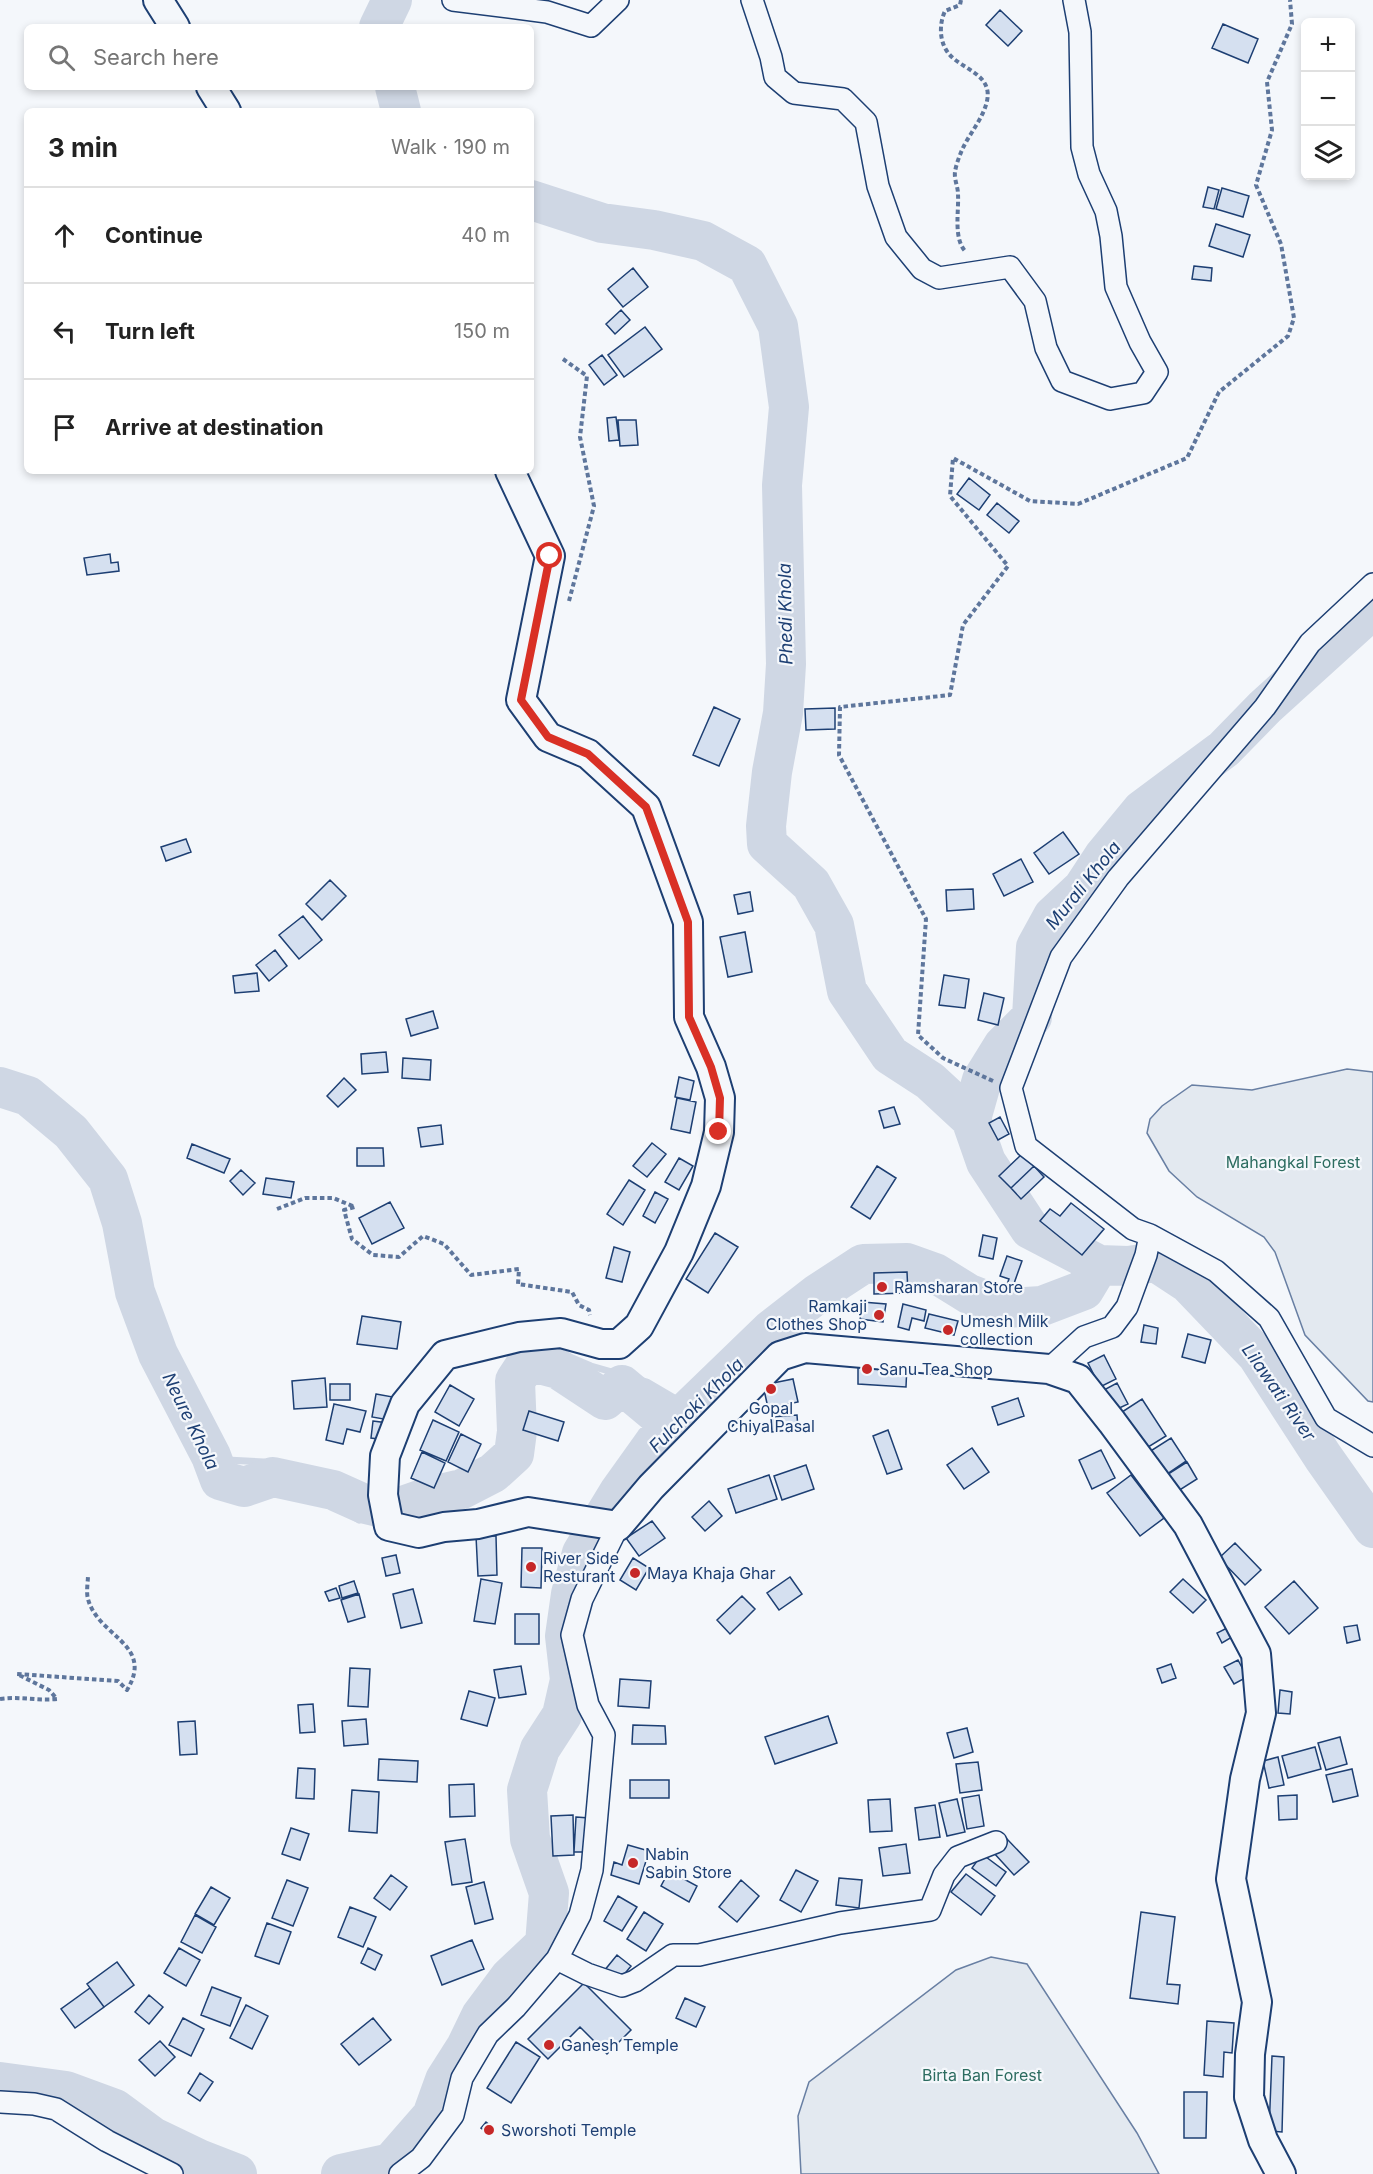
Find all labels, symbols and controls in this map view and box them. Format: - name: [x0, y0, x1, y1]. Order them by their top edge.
- map controls: [1301, 18, 1355, 180]
- button: +: [1301, 18, 1355, 72]
- search box: [24, 24, 534, 90]
- icon: search: [45, 41, 78, 74]
- text: Search here: [93, 44, 219, 70]
- button: −: [1301, 72, 1355, 126]
- button: layers: [1301, 126, 1355, 180]
- text: 3 min: [48, 132, 118, 163]
- text: Walk · 190 m: [391, 135, 510, 159]
- icon: ahead: [48, 219, 81, 252]
- text: Continue: [105, 222, 203, 248]
- text: 40 m: [461, 223, 510, 247]
- icon: left: [48, 315, 81, 348]
- text: Turn left: [105, 318, 195, 344]
- text: 150 m: [454, 319, 510, 343]
- icon: arrive: [48, 411, 81, 444]
- text: Arrive at destination: [105, 414, 324, 440]
- route start: [536, 542, 562, 568]
- water label: Phedi Khola: [774, 563, 796, 665]
- water label: Murali Khola: [1041, 837, 1125, 933]
- route end: [705, 1118, 731, 1144]
- park label: Mahangkal Forest: [1226, 1152, 1360, 1172]
- place label: Ramsharan Store: [894, 1277, 1023, 1297]
- marker: Ramsharan Store: [875, 1280, 889, 1294]
- place label: Ramkaji Clothes Shop: [766, 1296, 867, 1334]
- marker: Ramkaji Clothes Shop: [872, 1308, 886, 1322]
- place label: Umesh Milk collection: [960, 1311, 1049, 1349]
- marker: Umesh Milk collection: [941, 1323, 955, 1337]
- water label: Lilawati River: [1238, 1339, 1321, 1446]
- water label: Fulchoki Khola: [644, 1353, 748, 1457]
- place label: Sanu Tea Shop: [879, 1359, 993, 1379]
- marker: Sanu Tea Shop: [860, 1362, 874, 1376]
- water label: Neure Khola: [158, 1369, 224, 1473]
- marker: Gopal Chiya Pasal: [764, 1382, 778, 1396]
- place label: Gopal Chiya Pasal: [727, 1398, 815, 1436]
- place label: River Side Resturant: [543, 1548, 619, 1586]
- marker: River Side Resturant: [524, 1560, 538, 1574]
- place label: Maya Khaja Ghar: [647, 1563, 776, 1583]
- marker: Maya Khaja Ghar: [628, 1566, 642, 1580]
- place label: Nabin Sabin Store: [645, 1844, 732, 1882]
- marker: Nabin Sabin Store: [626, 1856, 640, 1870]
- place label: Ganesh Temple: [561, 2035, 679, 2055]
- marker: Ganesh Temple: [542, 2038, 556, 2052]
- park label: Birta Ban Forest: [922, 2065, 1042, 2085]
- place label: Sworshoti Temple: [501, 2120, 636, 2140]
- marker: Sworshoti Temple: [482, 2123, 496, 2137]

